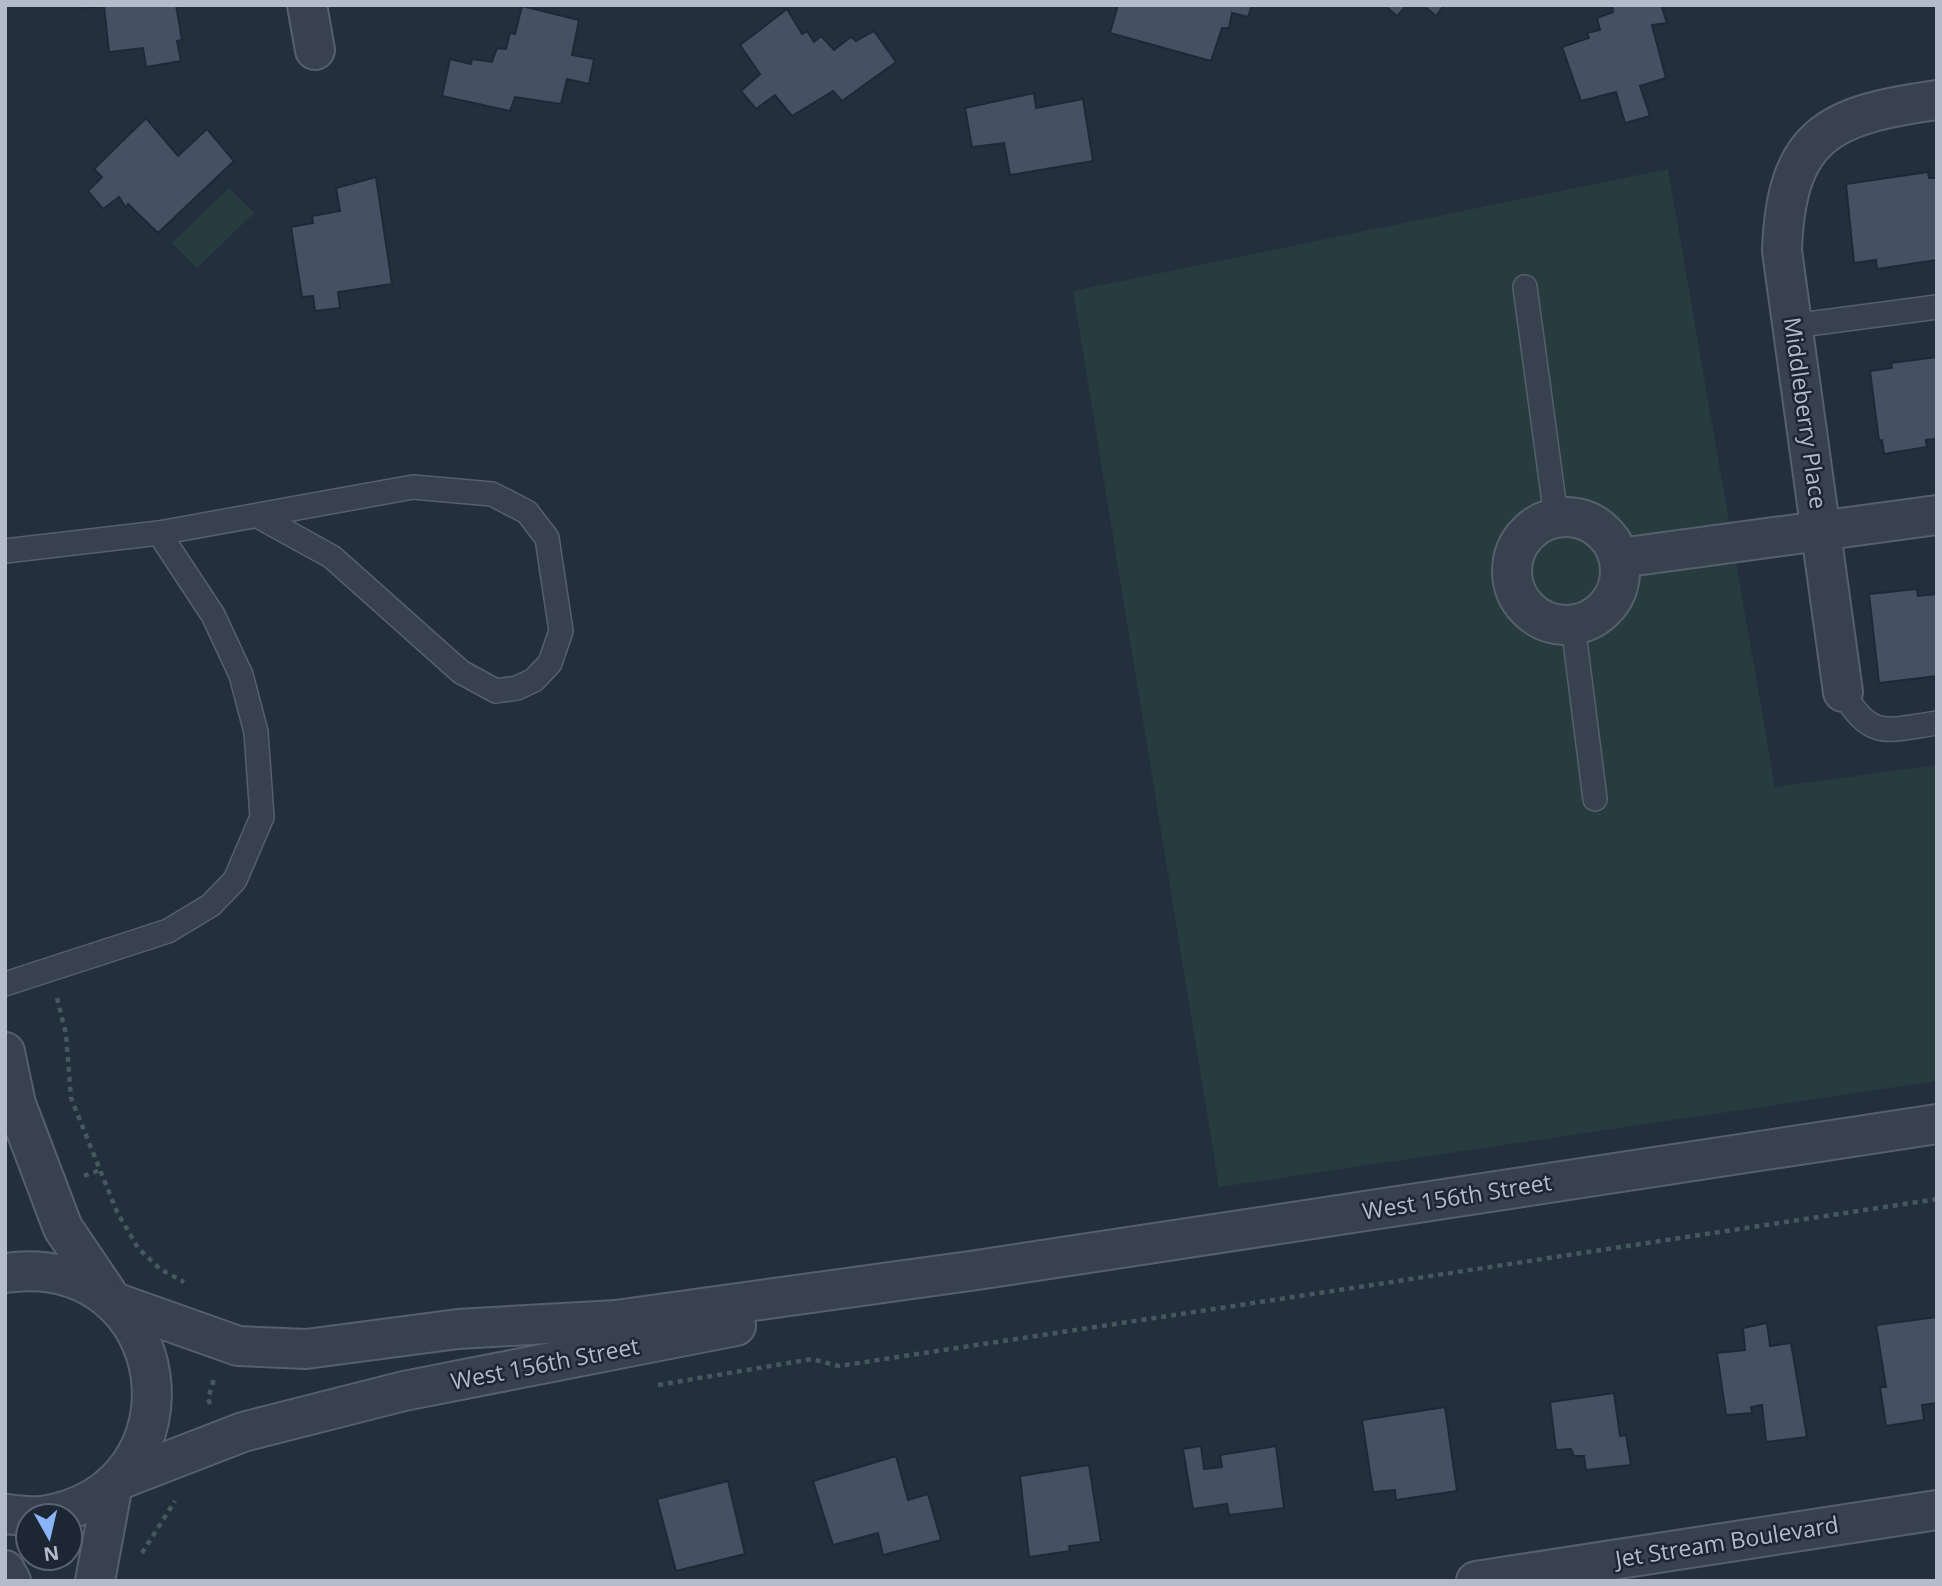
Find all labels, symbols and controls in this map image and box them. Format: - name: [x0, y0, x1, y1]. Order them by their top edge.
- street label: Middleberry Place: [1777, 315, 1835, 511]
- street label: West 156th Street: [1360, 1165, 1554, 1227]
- street label: West 156th Street: [448, 1329, 642, 1397]
- north arrow: [14, 1502, 84, 1572]
- street label: Jet Stream Boulevard: [1611, 1508, 1841, 1575]
- text: N: [42, 1540, 61, 1568]

